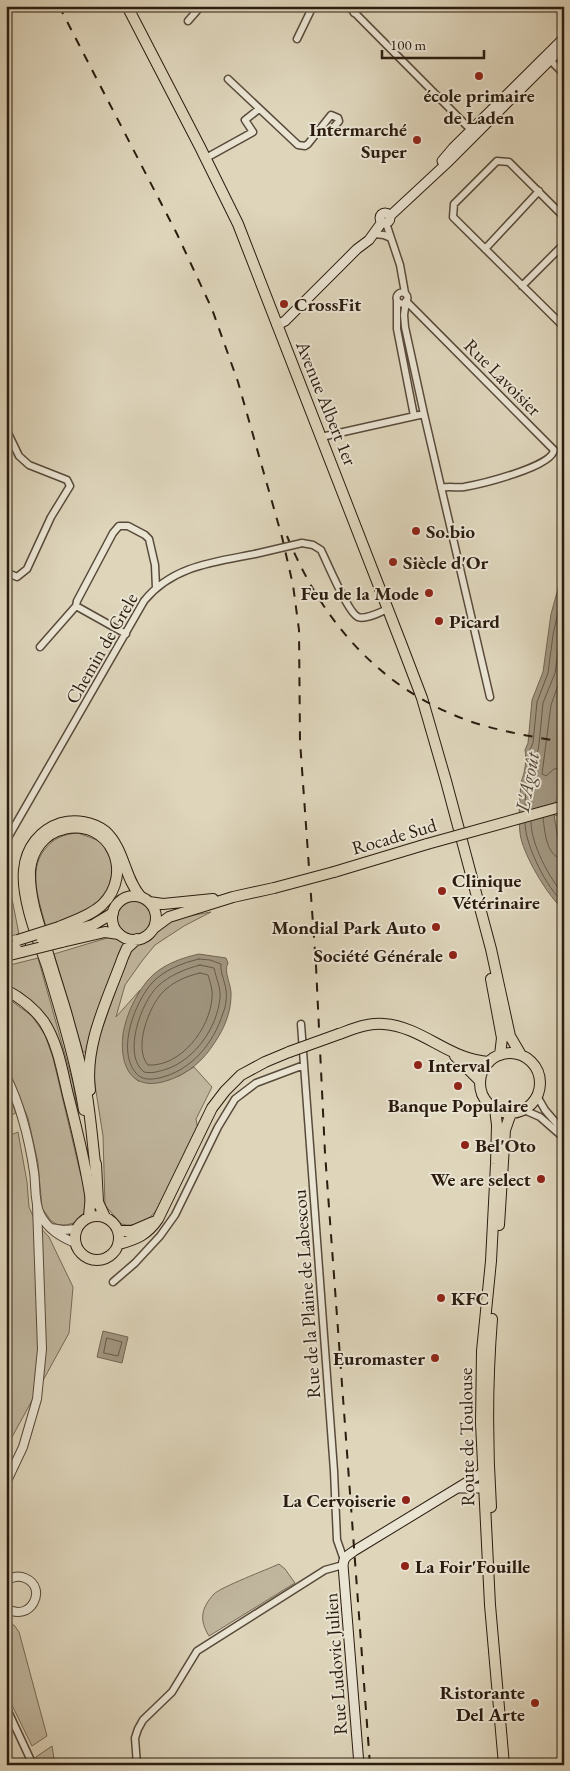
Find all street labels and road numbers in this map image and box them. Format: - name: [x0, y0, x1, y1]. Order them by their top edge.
- street label: Rue Lavoisier: [459, 333, 547, 422]
- street label: Avenue Albert 1er: [290, 336, 363, 470]
- street label: Chemin de Grele: [60, 588, 143, 708]
- street label: Rocade Sud: [349, 812, 440, 861]
- street label: Rue de la Plaine de Labescou: [287, 1189, 326, 1399]
- street label: Route de Toulouse: [453, 1367, 480, 1507]
- street label: Rue Ludovic Julien: [318, 1592, 353, 1736]

